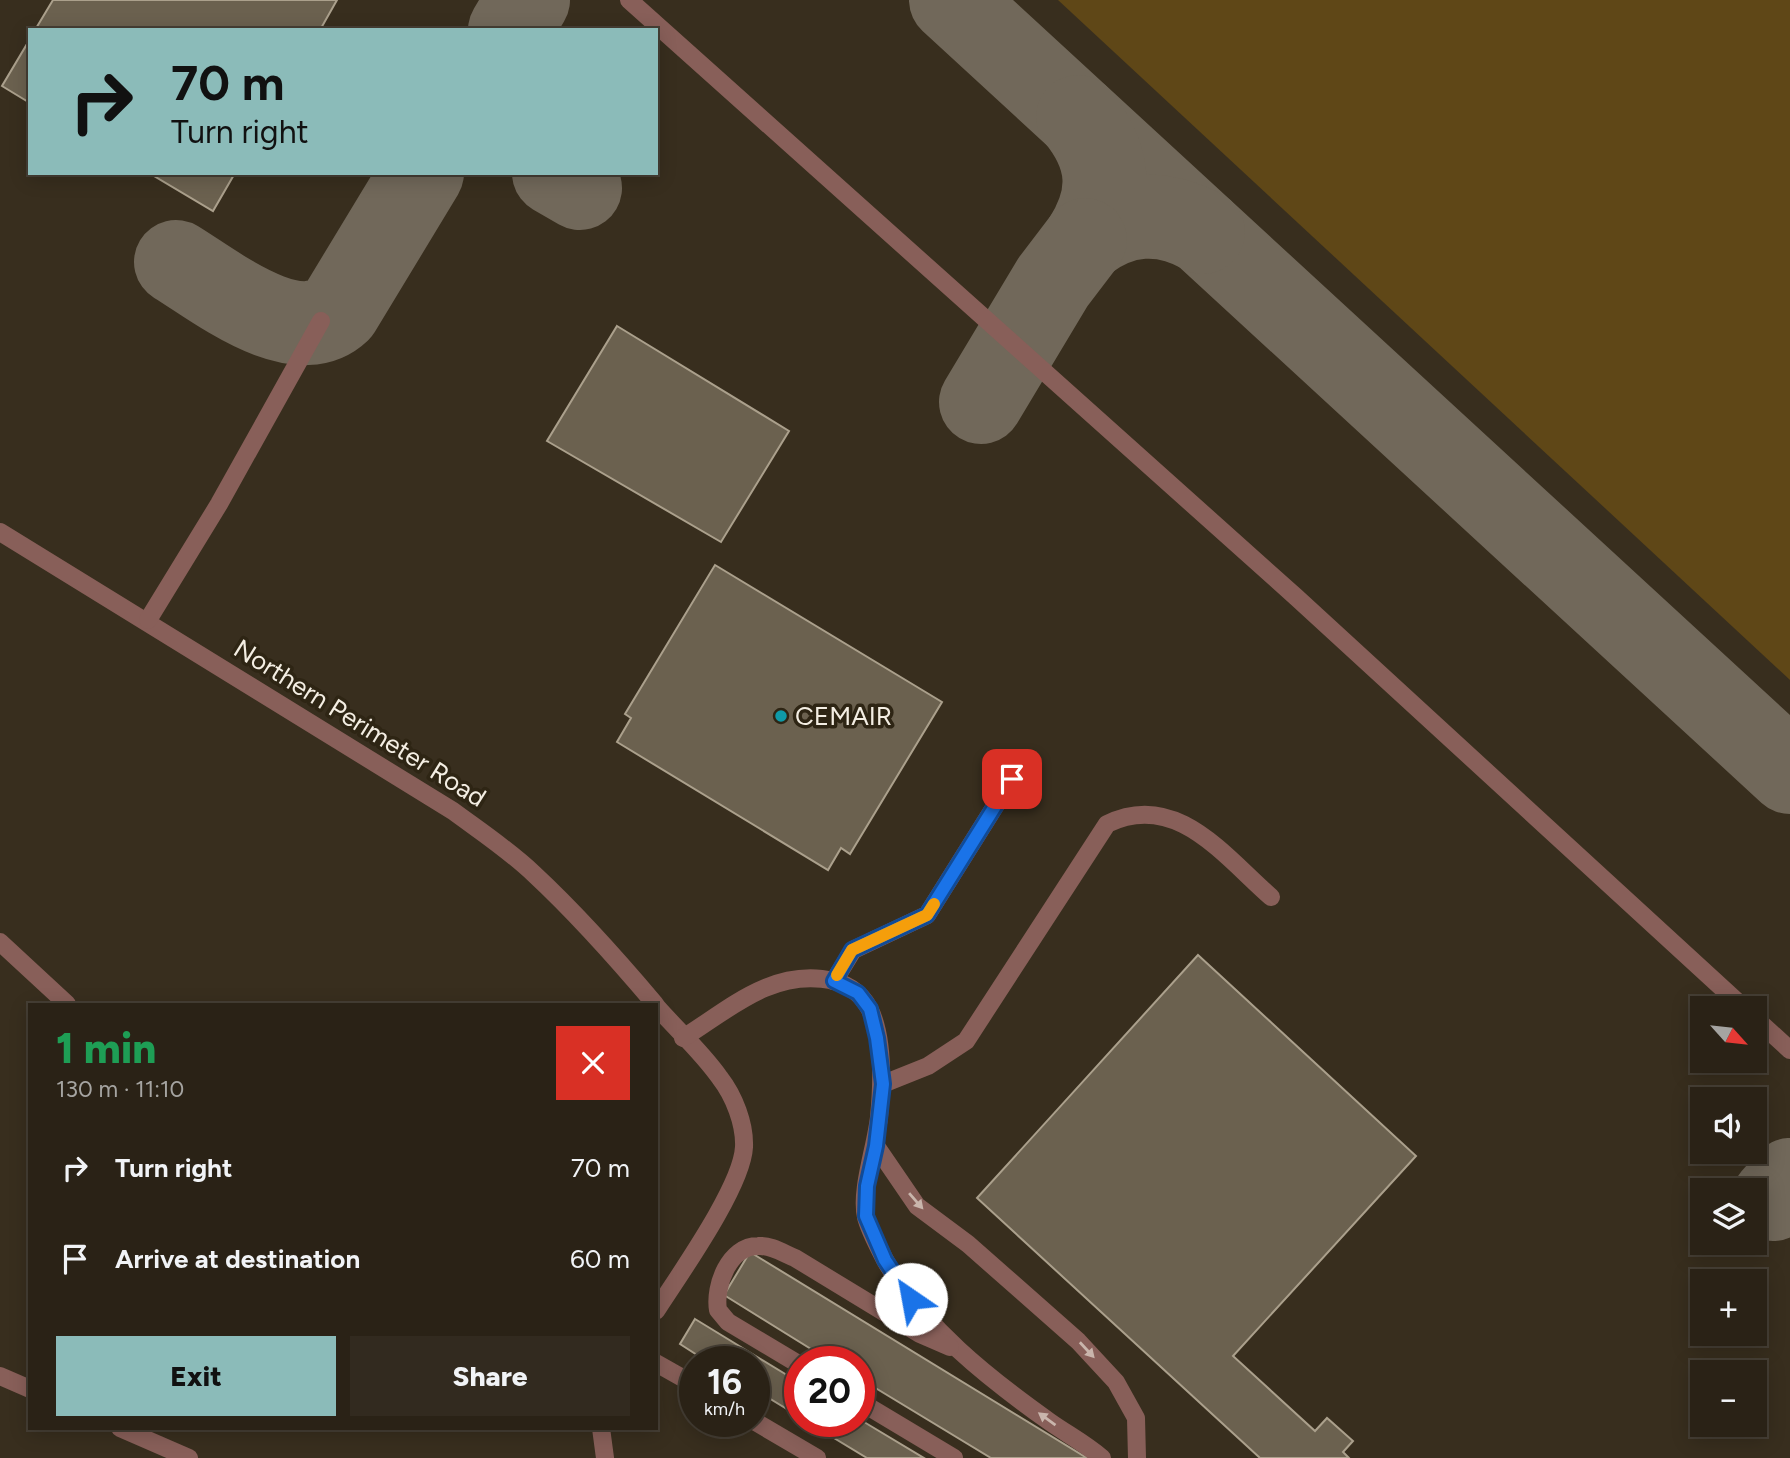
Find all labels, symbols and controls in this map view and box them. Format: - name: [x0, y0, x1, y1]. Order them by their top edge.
- text: 70 m: [171, 53, 284, 112]
- icon: right: [56, 56, 147, 147]
- text: Turn right: [171, 113, 309, 151]
- street label: Northern Perimeter Road: [228, 632, 492, 814]
- place label: CEMAIR: [795, 700, 892, 732]
- marker: CEMAIR: [773, 708, 789, 724]
- pin: [982, 749, 1042, 809]
- icon: arrive: [993, 760, 1031, 798]
- north arrow: [1690, 996, 1768, 1073]
- map controls: [1690, 996, 1767, 1437]
- text: 1 min: [56, 1023, 156, 1074]
- button: close: [556, 1026, 630, 1100]
- text: 130 m · 11:10: [56, 1075, 184, 1103]
- button: sound: [1690, 1087, 1767, 1164]
- icon: right: [56, 1149, 94, 1187]
- text: Turn right: [115, 1152, 232, 1184]
- text: 70 m: [571, 1152, 630, 1184]
- button: layers: [1690, 1178, 1767, 1255]
- one-way arrow: [908, 1192, 924, 1210]
- icon: arrive: [56, 1240, 94, 1278]
- text: Arrive at destination: [115, 1243, 360, 1275]
- text: 60 m: [570, 1243, 630, 1275]
- position arrow: [874, 1262, 948, 1336]
- button: +: [1690, 1269, 1767, 1346]
- button: Exit: [56, 1336, 336, 1416]
- button: Share: [350, 1336, 630, 1416]
- one-way arrow: [1079, 1341, 1095, 1359]
- speed limit sign: 20: [784, 1346, 875, 1437]
- button: −: [1690, 1360, 1767, 1437]
- text: 16: [707, 1361, 742, 1403]
- text: km/h: [704, 1398, 745, 1420]
- one-way arrow: [1037, 1412, 1056, 1426]

